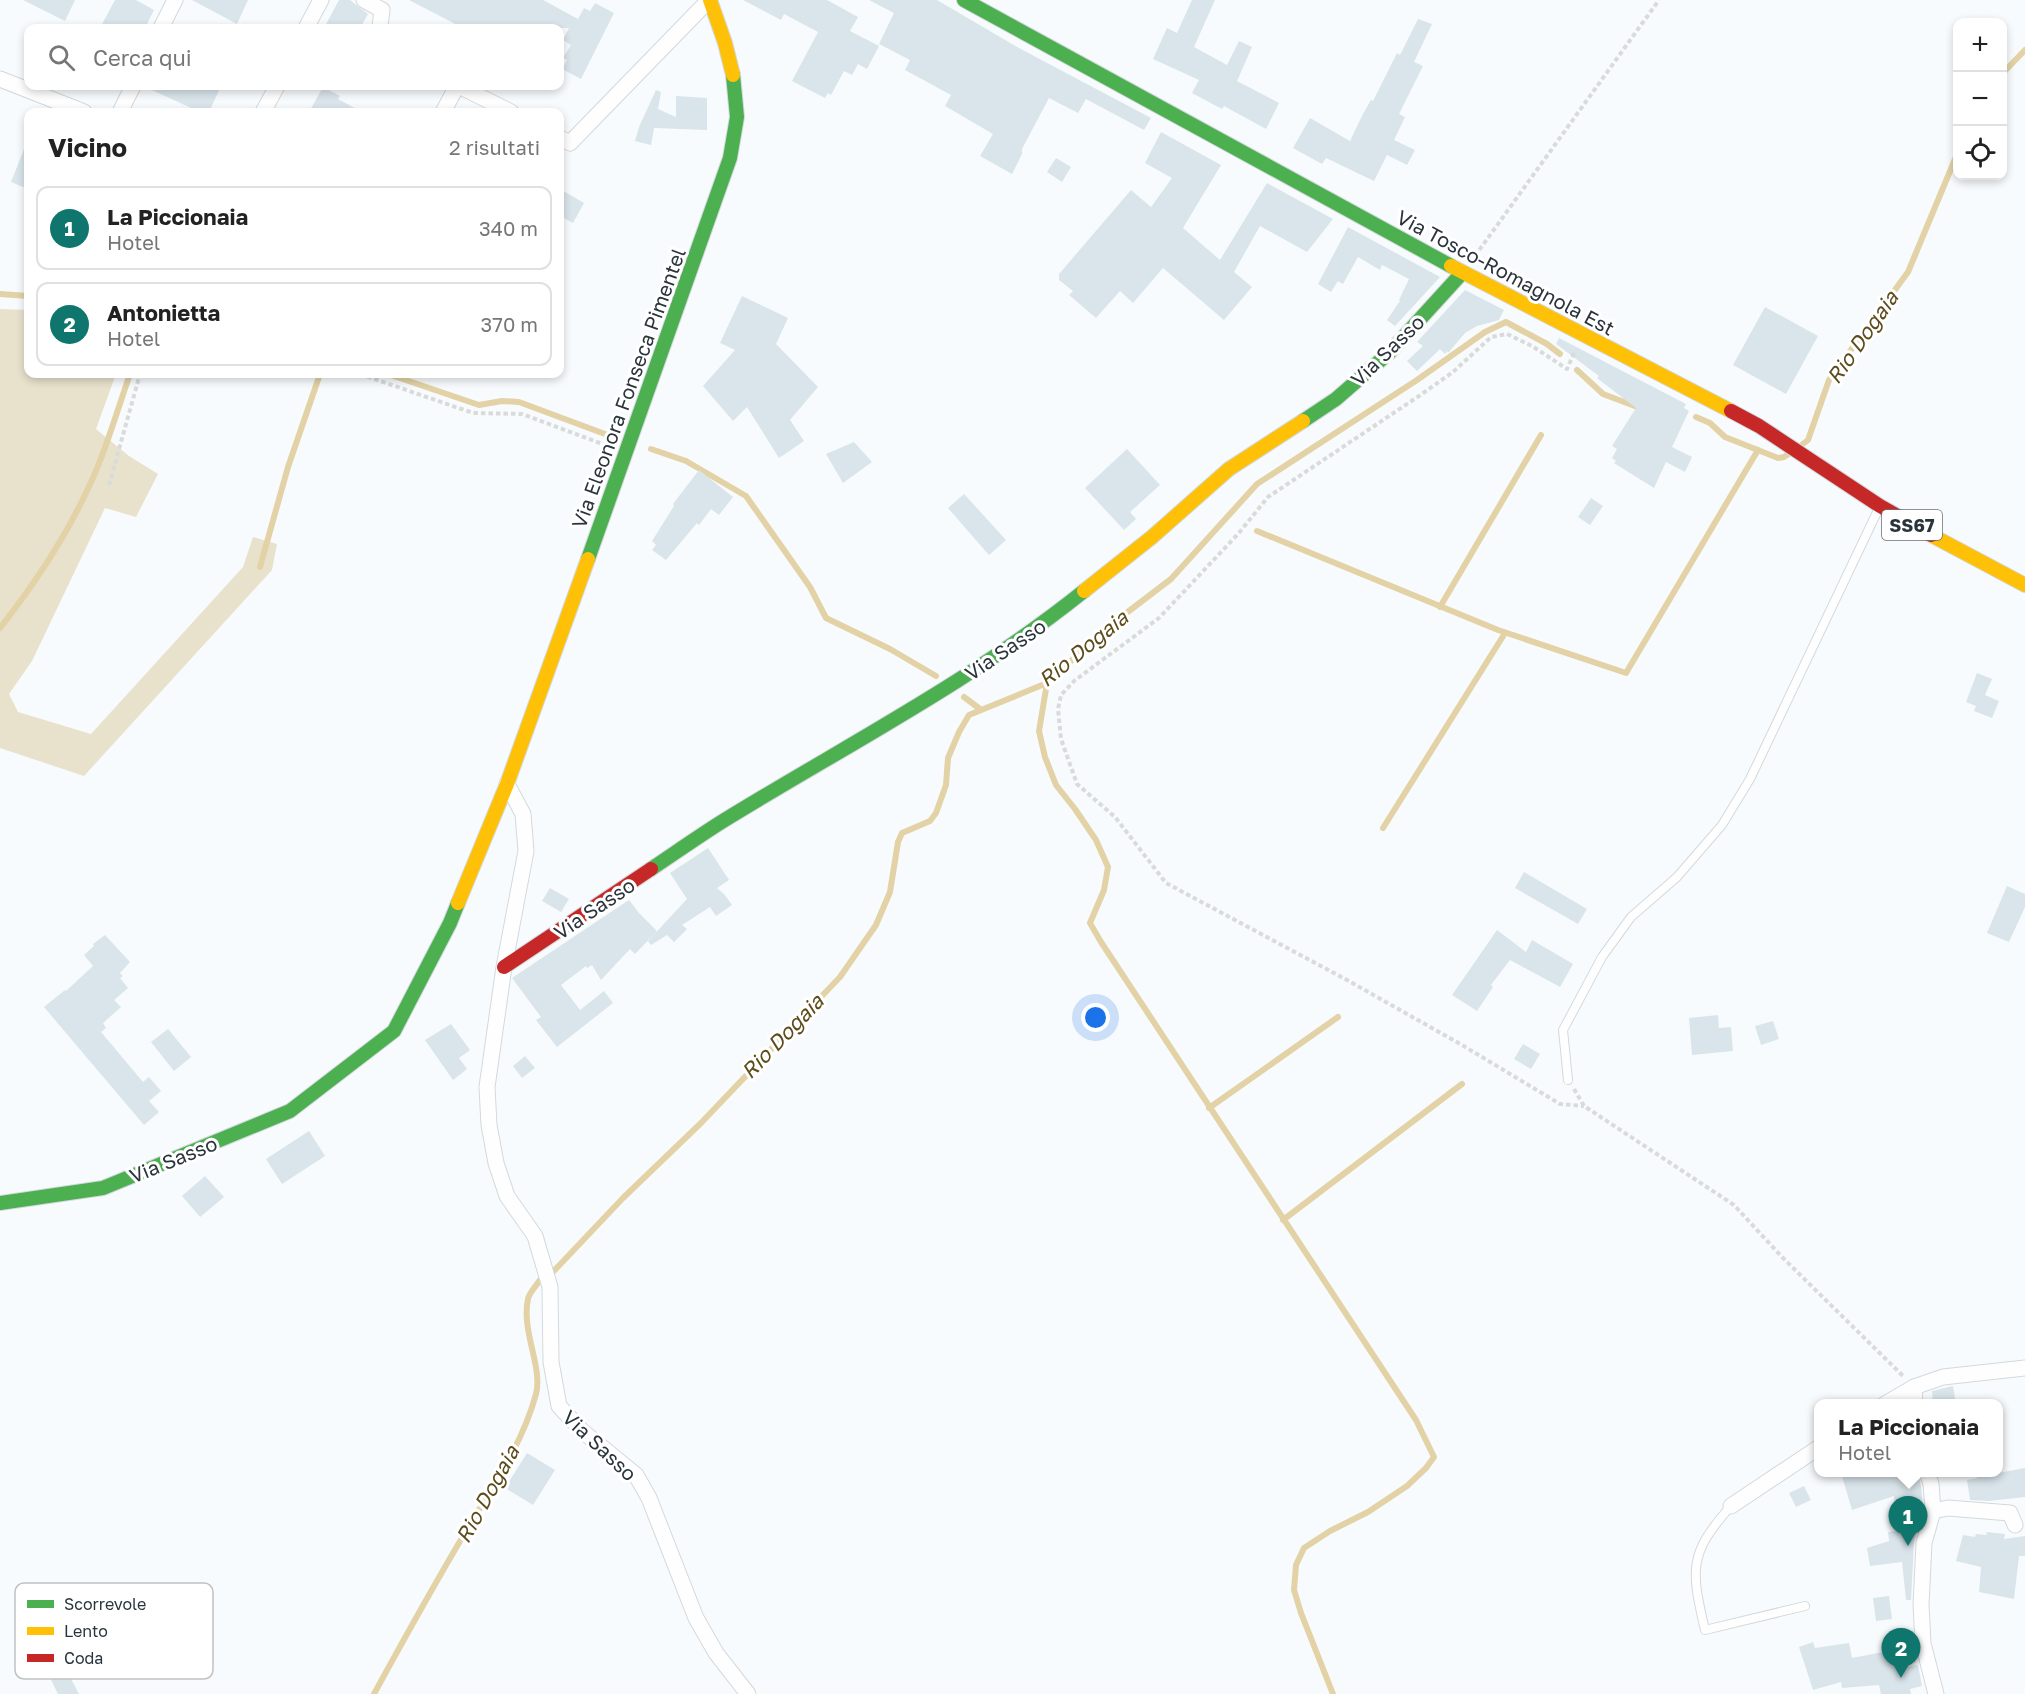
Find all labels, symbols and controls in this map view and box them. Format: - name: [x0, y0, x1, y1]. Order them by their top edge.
- map controls: [1953, 18, 2007, 180]
- button: +: [1953, 18, 2007, 72]
- search box: [24, 24, 564, 90]
- icon: search: [45, 41, 78, 74]
- text: Cerca qui: [93, 44, 192, 71]
- button: −: [1953, 72, 2007, 126]
- button: locate: [1953, 126, 2007, 180]
- text: Vicino: [48, 132, 127, 163]
- text: 2 risultati: [449, 135, 540, 159]
- text: La Piccionaia: [107, 203, 248, 230]
- street label: Via Tosco-Romagnola Est: [1393, 204, 1619, 340]
- text: 1: [64, 216, 75, 240]
- text: 340 m: [479, 216, 538, 240]
- text: Hotel: [107, 230, 160, 254]
- street label: Via Eleonora Fonseca Pimentel: [566, 245, 690, 531]
- water label: Rio Dogaia: [1821, 285, 1904, 388]
- text: Antonietta: [107, 299, 220, 326]
- street label: Via Sasso: [1345, 309, 1429, 391]
- text: 2: [63, 312, 76, 336]
- text: 370 m: [481, 312, 538, 336]
- text: Hotel: [107, 326, 160, 350]
- road number: SS67: [1882, 510, 1942, 540]
- water label: Rio Dogaia: [1033, 603, 1134, 692]
- street label: Via Sasso: [960, 613, 1050, 685]
- street label: Via Sasso: [549, 872, 639, 944]
- water label: Rio Dogaia: [735, 988, 829, 1084]
- your location: [1081, 1003, 1110, 1032]
- street label: Via Sasso: [126, 1131, 220, 1187]
- popup: [1814, 1399, 2003, 1477]
- street label: Via Sasso: [558, 1405, 642, 1485]
- text: La Piccionaia: [1838, 1413, 1979, 1440]
- water label: Rio Dogaia: [450, 1440, 525, 1547]
- text: Hotel: [1838, 1440, 1891, 1464]
- pin: 1: [1888, 1496, 1928, 1546]
- legend: [15, 1583, 213, 1679]
- text: Scorrevole: [64, 1594, 146, 1614]
- text: Lento: [64, 1621, 108, 1641]
- pin: 2: [1882, 1628, 1920, 1678]
- text: Coda: [64, 1648, 103, 1668]

